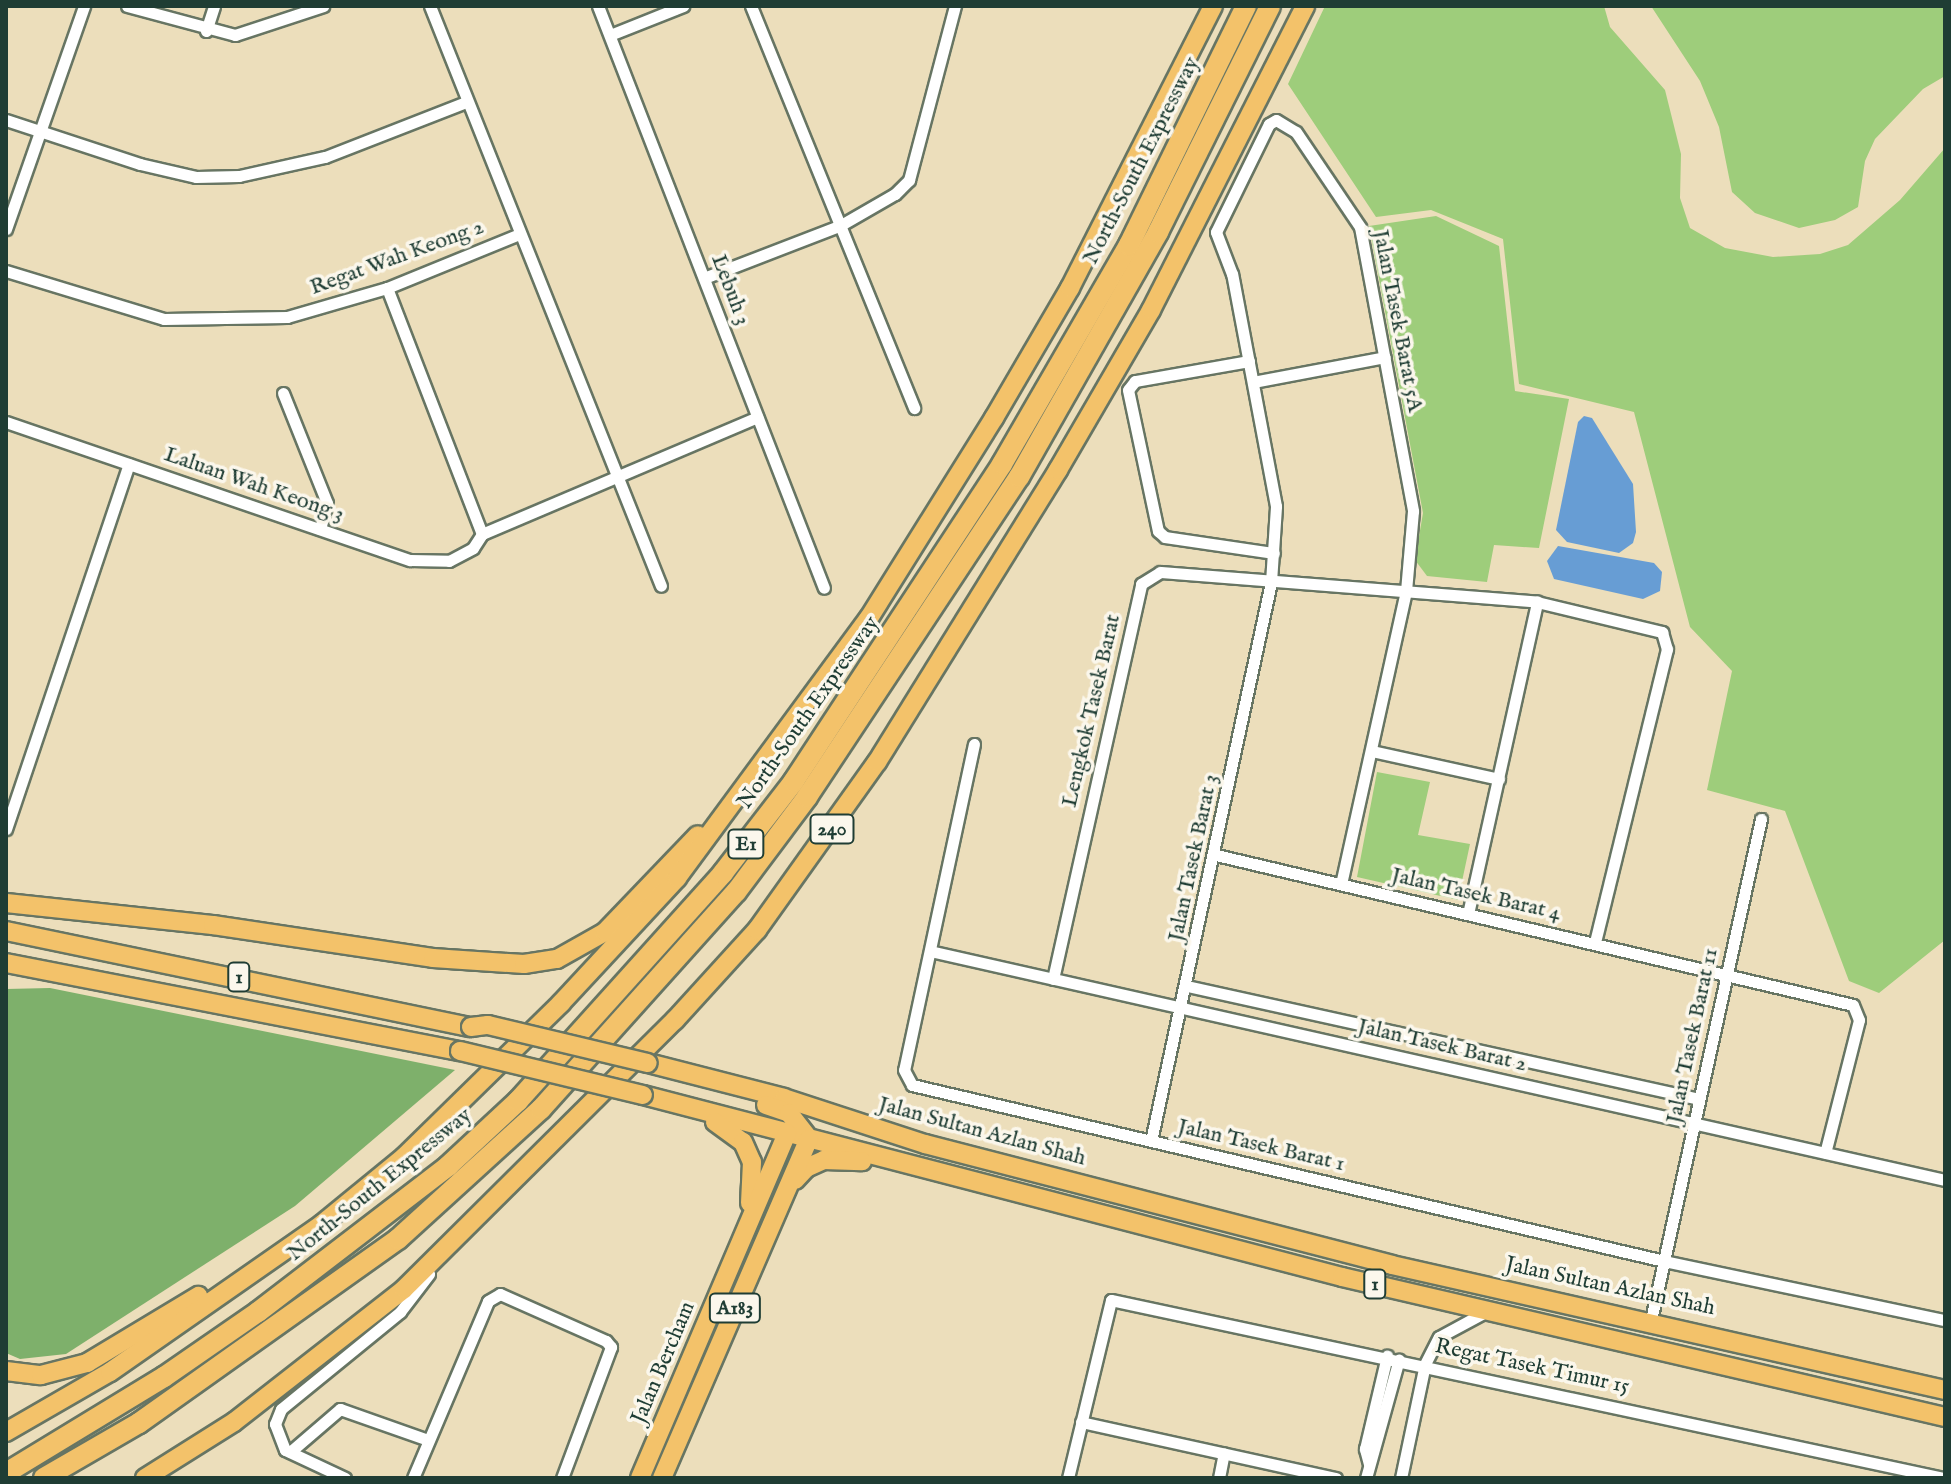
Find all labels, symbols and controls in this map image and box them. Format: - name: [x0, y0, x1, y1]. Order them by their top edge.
- street label: North–South Expressway: [1078, 53, 1206, 269]
- street label: Regat Wah Keong 2: [307, 214, 487, 302]
- street label: Jalan Tasek Barat 5A: [1366, 228, 1428, 414]
- street label: Lebuh 3: [704, 251, 756, 329]
- street label: Laluan Wah Keong 3: [161, 442, 347, 528]
- street label: North–South Expressway: [732, 611, 886, 815]
- street label: Lengkok Tasek Barat: [1057, 612, 1127, 810]
- street label: Jalan Tasek Barat 3: [1163, 772, 1225, 944]
- road number: 240: [808, 813, 856, 845]
- road number: E1: [726, 828, 766, 860]
- street label: Jalan Tasek Barat 4: [1389, 863, 1563, 927]
- street label: Jalan Tasek Barat 11: [1662, 946, 1724, 1126]
- road number: 1: [227, 961, 251, 993]
- street label: Jalan Tasek Barat 2: [1355, 1014, 1529, 1078]
- street label: Jalan Sultan Azlan Shah: [875, 1092, 1089, 1172]
- street label: North–South Expressway: [283, 1103, 477, 1267]
- street label: Jalan Tasek Barat 1: [1175, 1114, 1347, 1178]
- street label: Jalan Sultan Azlan Shah: [1503, 1252, 1717, 1322]
- road number: 1: [1363, 1268, 1387, 1300]
- road number: A183: [707, 1292, 763, 1324]
- street label: Jalan Bercham: [626, 1298, 702, 1428]
- street label: Regat Tasek Timur 15: [1432, 1334, 1632, 1400]

